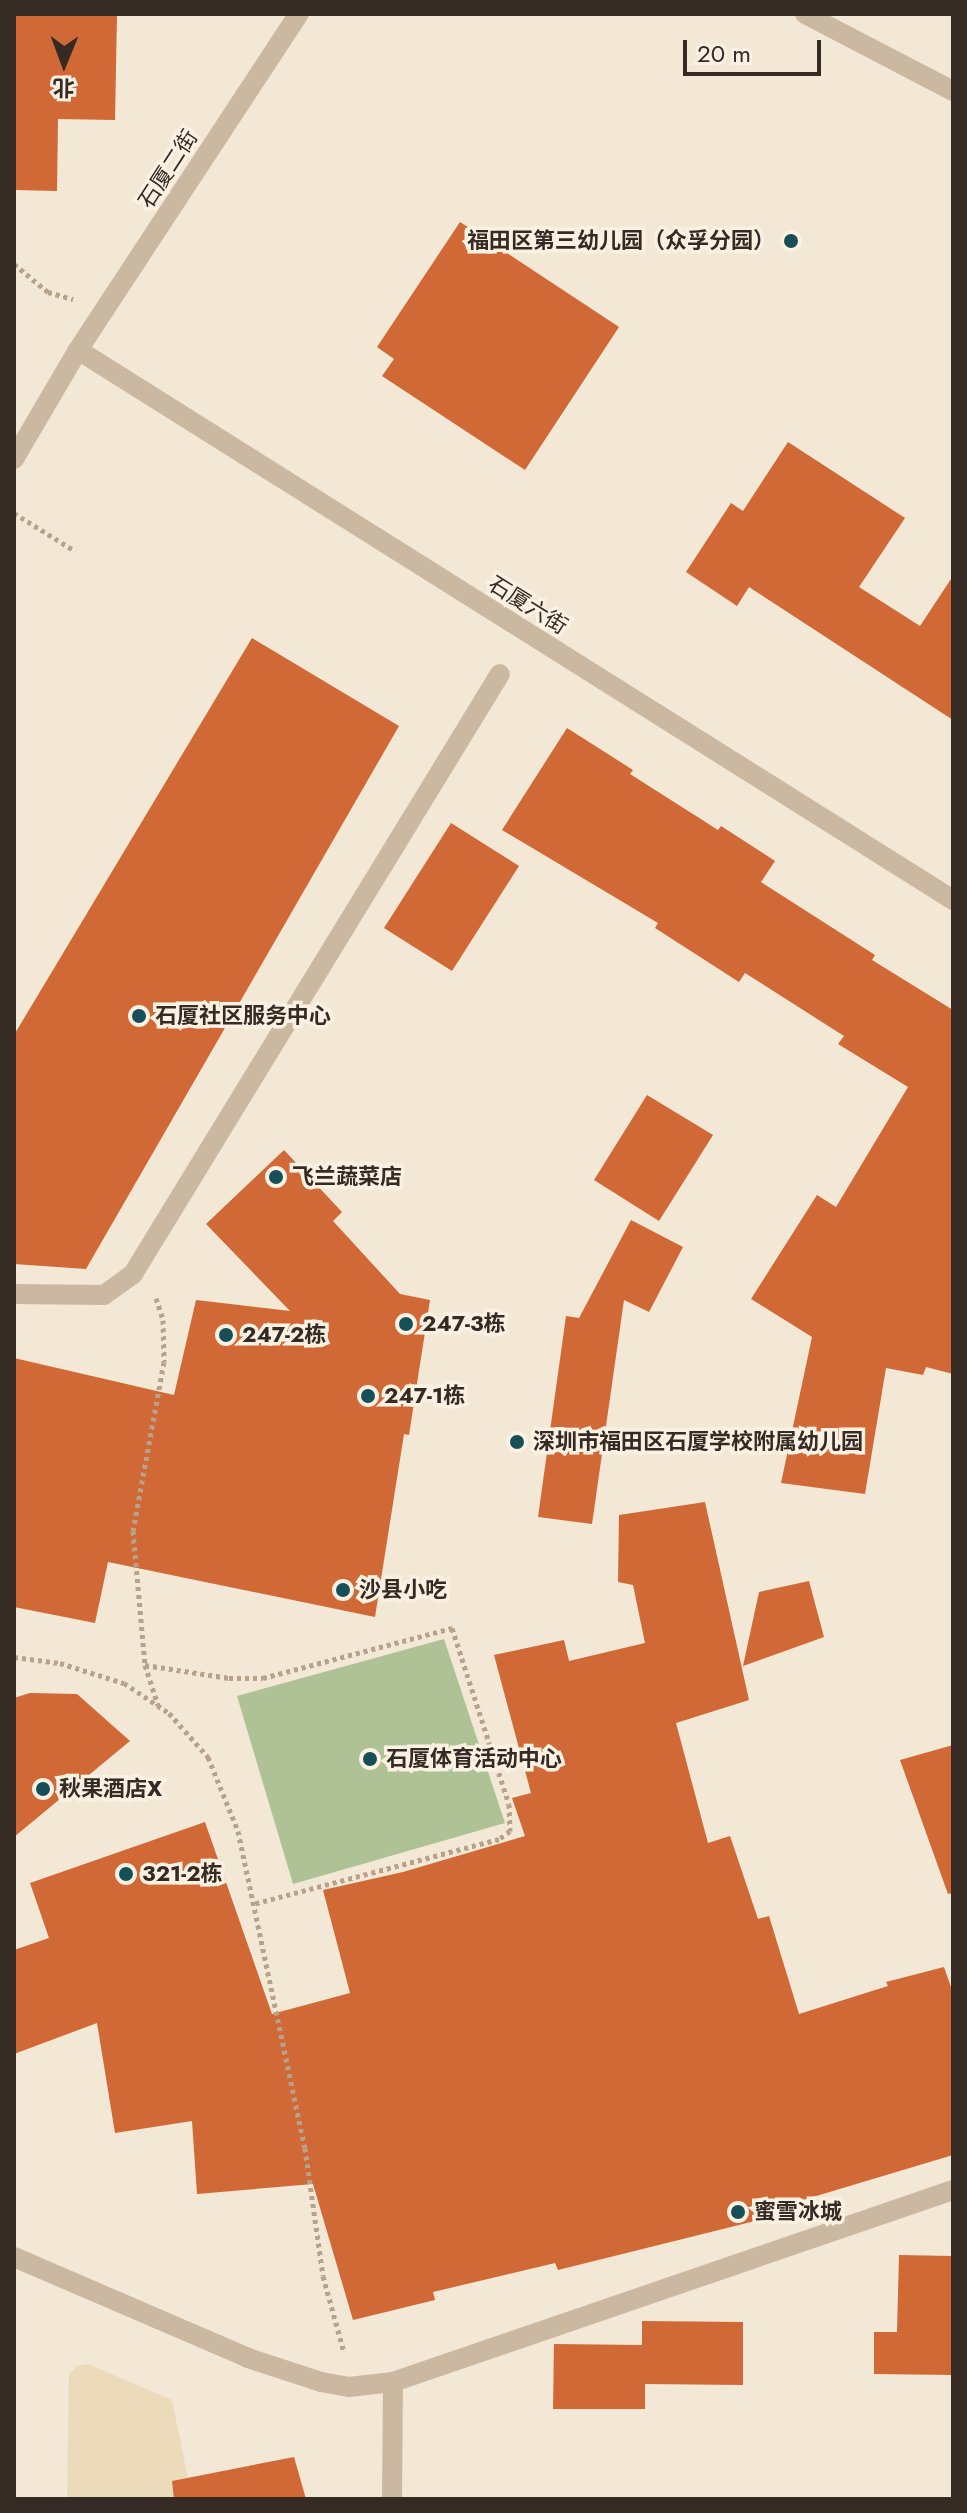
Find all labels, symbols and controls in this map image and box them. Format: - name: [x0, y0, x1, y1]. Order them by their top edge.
- north arrow: [24, 24, 104, 104]
- scale bar: [687, 24, 825, 74]
- text: 20 m: [697, 36, 751, 71]
- text: 北: [52, 72, 75, 104]
- street label: 石厦二街: [133, 125, 203, 213]
- place label: 福田区第三幼儿园（众孚分园）: [467, 228, 775, 254]
- marker: 福田区第三幼儿园（众孚分园）: [782, 232, 800, 250]
- street label: 石厦六街: [484, 570, 572, 640]
- place label: 石厦社区服务中心: [155, 1003, 331, 1029]
- marker: 石厦社区服务中心: [130, 1007, 148, 1025]
- place label: 飞兰蔬菜店: [292, 1164, 402, 1190]
- marker: 飞兰蔬菜店: [267, 1168, 285, 1186]
- place label: 247-3栋: [422, 1311, 506, 1337]
- marker: 247-3栋: [397, 1315, 415, 1333]
- place label: 247-2栋: [242, 1322, 326, 1348]
- marker: 247-2栋: [217, 1326, 235, 1344]
- place label: 247-1栋: [384, 1383, 465, 1409]
- marker: 247-1栋: [359, 1387, 377, 1405]
- place label: 深圳市福田区石厦学校附属幼儿园: [533, 1429, 863, 1455]
- marker: 深圳市福田区石厦学校附属幼儿园: [508, 1433, 526, 1451]
- place label: 沙县小吃: [359, 1577, 447, 1603]
- marker: 沙县小吃: [334, 1581, 352, 1599]
- place label: 石厦体育活动中心: [386, 1746, 562, 1772]
- marker: 石厦体育活动中心: [361, 1750, 379, 1768]
- place label: 秋果酒店X: [59, 1776, 162, 1802]
- marker: 秋果酒店X: [34, 1780, 52, 1798]
- place label: 321-2栋: [142, 1861, 223, 1887]
- marker: 321-2栋: [117, 1865, 135, 1883]
- place label: 蜜雪冰城: [754, 2199, 842, 2225]
- marker: 蜜雪冰城: [729, 2203, 747, 2221]

